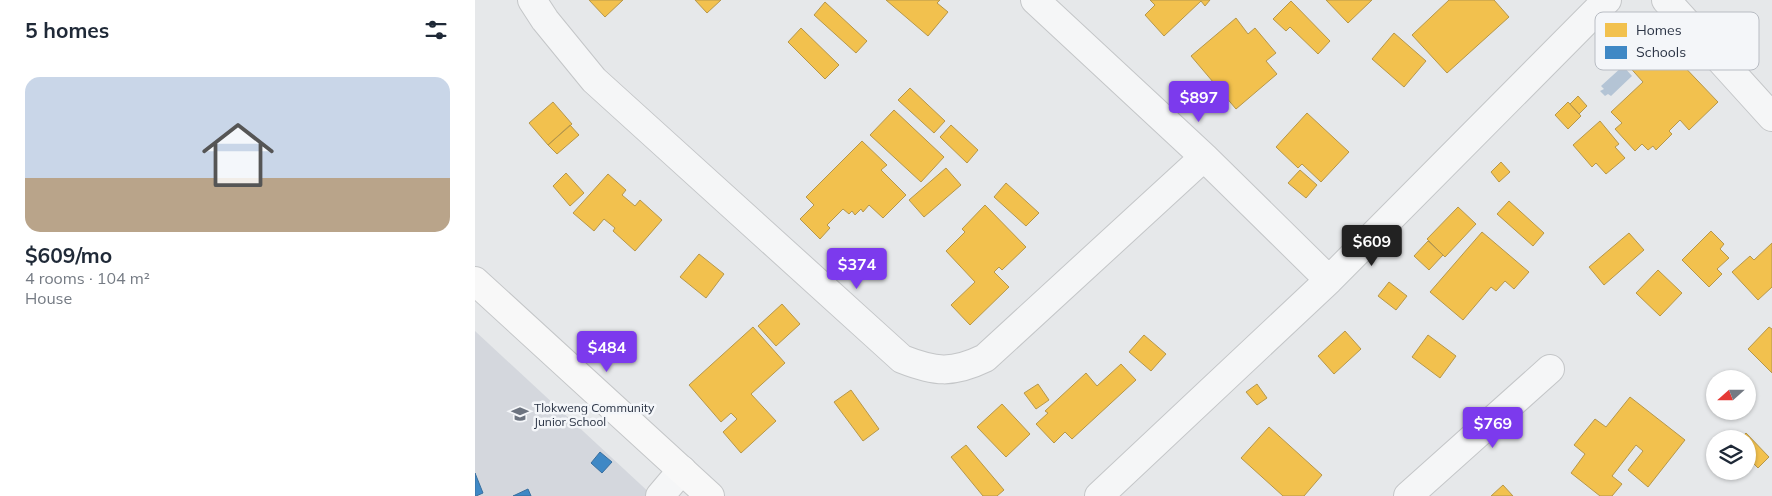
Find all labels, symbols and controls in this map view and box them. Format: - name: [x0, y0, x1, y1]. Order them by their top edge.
- legend: [1595, 12, 1759, 70]
- icon: filters: [422, 16, 450, 44]
- text: 5 homes: [25, 17, 109, 43]
- text: Homes: [1636, 21, 1682, 39]
- text: Schools: [1636, 43, 1686, 61]
- pin: $897: [1169, 80, 1229, 123]
- text: $897: [1180, 87, 1218, 107]
- icon: home: [193, 110, 283, 200]
- pin: $609: [1342, 224, 1402, 267]
- text: $609: [1353, 231, 1391, 251]
- text: $609/mo: [25, 242, 112, 268]
- pin: $374: [827, 248, 887, 290]
- text: $374: [838, 254, 876, 274]
- text: 4 rooms · 104 m²: [25, 268, 150, 288]
- text: House: [25, 288, 72, 308]
- pin: $484: [577, 330, 637, 373]
- text: $484: [588, 337, 626, 357]
- north arrow: [1706, 370, 1756, 420]
- map controls: [1706, 370, 1756, 480]
- place label: Tlokweng Community Junior School: [534, 400, 655, 429]
- school or university icon: Tlokweng Community Junior School: [510, 404, 530, 424]
- pin: $769: [1463, 406, 1523, 449]
- text: $769: [1474, 413, 1512, 433]
- button: layers: [1706, 430, 1756, 480]

